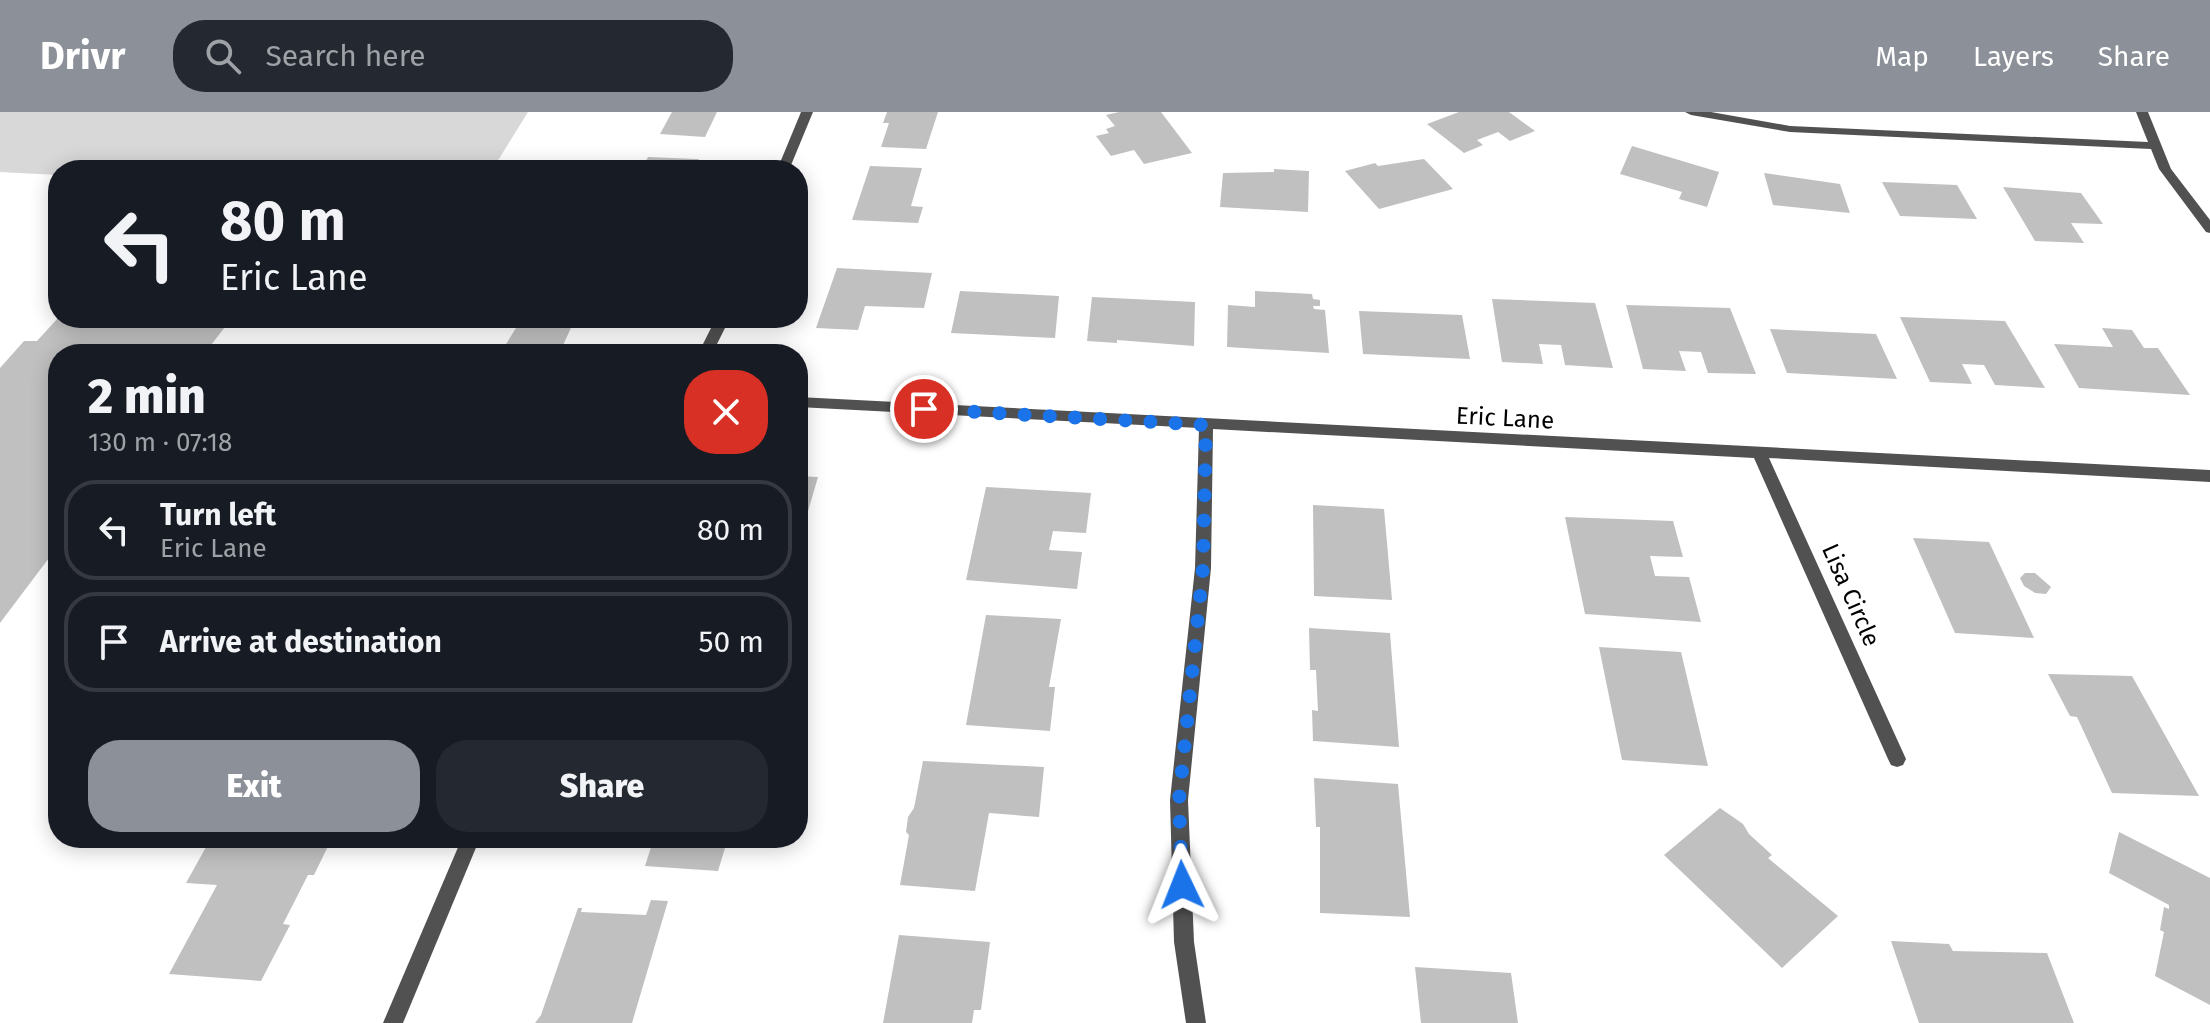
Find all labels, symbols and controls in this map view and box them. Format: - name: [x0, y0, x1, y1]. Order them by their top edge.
- search box: [173, 20, 733, 92]
- text: Drivr: [40, 33, 125, 79]
- icon: search: [201, 34, 245, 78]
- text: Search here: [265, 38, 426, 74]
- text: Map: [1875, 40, 1929, 73]
- text: Layers: [1973, 40, 2054, 73]
- text: Share: [2098, 40, 2170, 73]
- text: 80 m: [220, 188, 346, 255]
- icon: left: [88, 192, 192, 296]
- text: Eric Lane: [220, 256, 368, 300]
- text: 2 min: [88, 368, 206, 426]
- button: close: [684, 370, 768, 454]
- pin: [890, 375, 958, 443]
- icon: arrive: [902, 387, 946, 431]
- street label: Eric Lane: [1455, 401, 1555, 435]
- text: 130 m · 07:18: [88, 427, 232, 458]
- text: Turn left: [160, 497, 276, 533]
- icon: left: [92, 508, 136, 552]
- text: 80 m: [697, 512, 764, 548]
- text: Eric Lane: [160, 533, 267, 564]
- street label: Lisa Circle: [1816, 539, 1886, 651]
- icon: arrive: [92, 620, 136, 664]
- text: Arrive at destination: [160, 624, 442, 660]
- text: 50 m: [699, 624, 764, 660]
- button: Exit: [88, 740, 420, 832]
- button: Share: [436, 740, 768, 832]
- position arrow: [1140, 843, 1224, 927]

